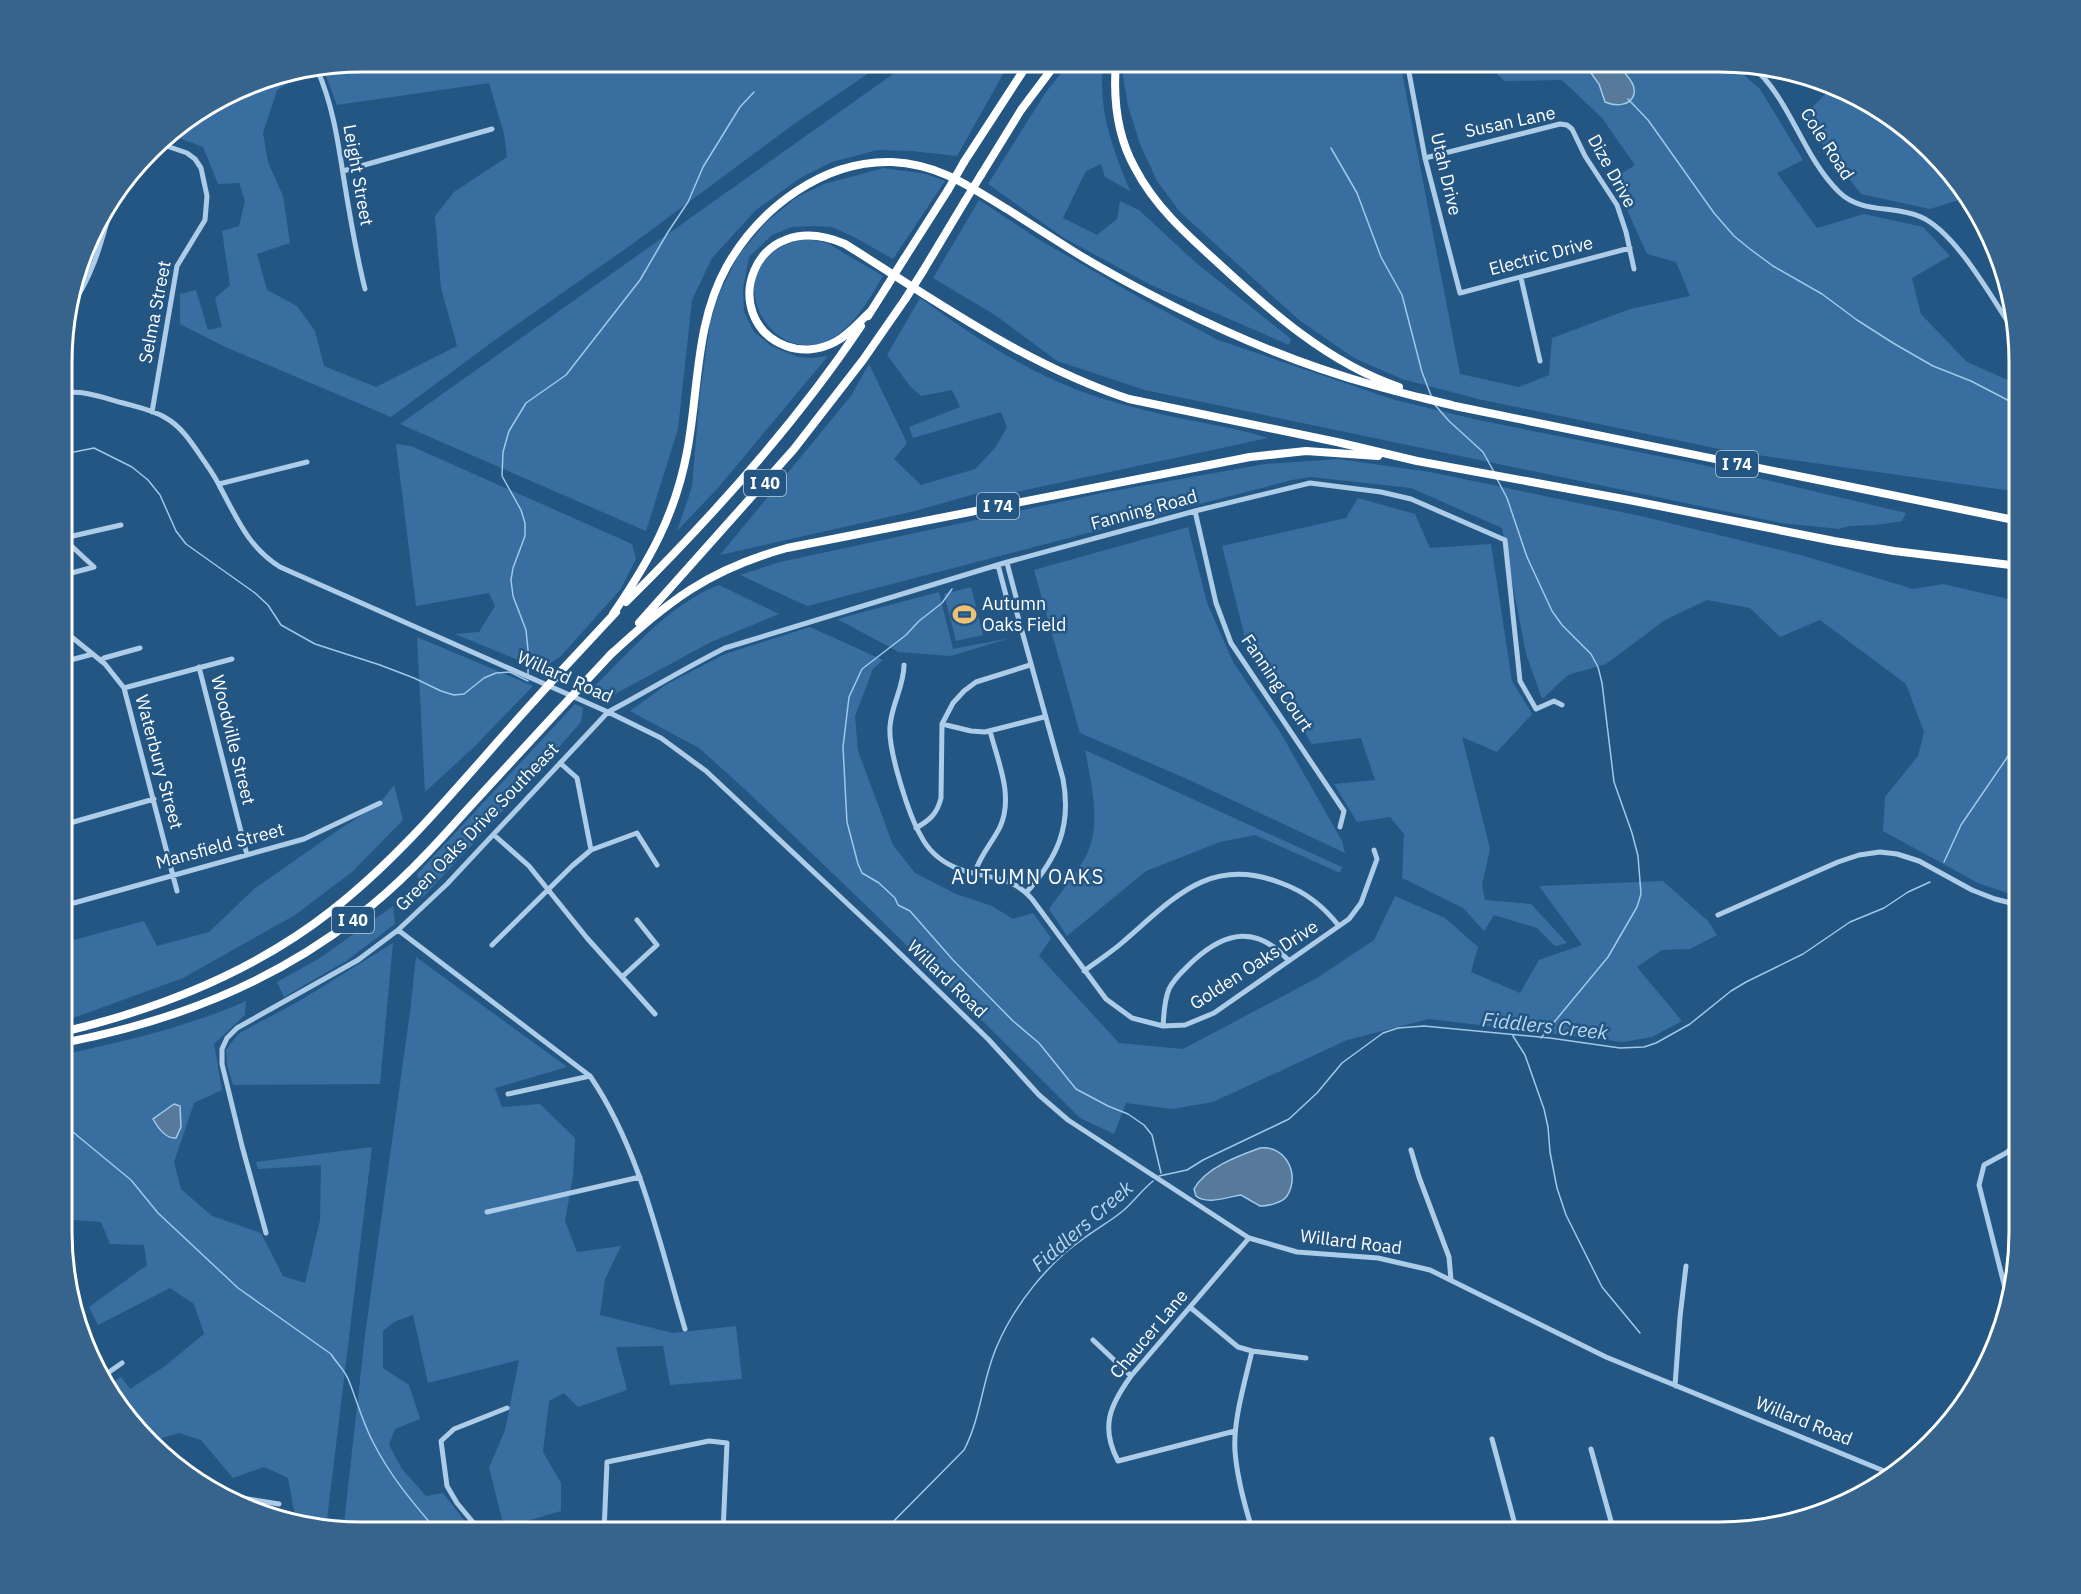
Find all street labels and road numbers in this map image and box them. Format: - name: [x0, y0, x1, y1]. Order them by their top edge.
- street label: Susan Lane: [1462, 101, 1558, 142]
- street label: Cole Road: [1796, 103, 1859, 184]
- street label: Leight Street: [338, 122, 379, 228]
- street label: Utah Drive: [1426, 130, 1467, 218]
- street label: Dize Drive: [1583, 130, 1642, 212]
- street label: Electric Drive: [1486, 231, 1596, 280]
- street label: Selma Street: [133, 259, 176, 365]
- road number: I 74: [1716, 451, 1758, 477]
- road number: I 40: [744, 470, 786, 496]
- street label: Fanning Road: [1088, 484, 1200, 535]
- road number: I 74: [977, 493, 1019, 519]
- street label: Fanning Court: [1236, 630, 1318, 736]
- street label: Willard Road: [514, 645, 617, 708]
- street label: Woodville Street: [206, 673, 261, 807]
- street label: Waterbury Street: [130, 692, 188, 832]
- street label: Green Oaks Drive Southeast: [390, 737, 563, 916]
- street label: Mansfield Street: [153, 817, 287, 874]
- road number: I 40: [332, 907, 374, 933]
- street label: Golden Oaks Drive: [1185, 914, 1322, 1015]
- street label: Willard Road: [903, 935, 992, 1022]
- street label: Willard Road: [1299, 1224, 1403, 1259]
- street label: Chaucer Lane: [1105, 1284, 1193, 1383]
- street label: Willard Road: [1752, 1391, 1856, 1450]

